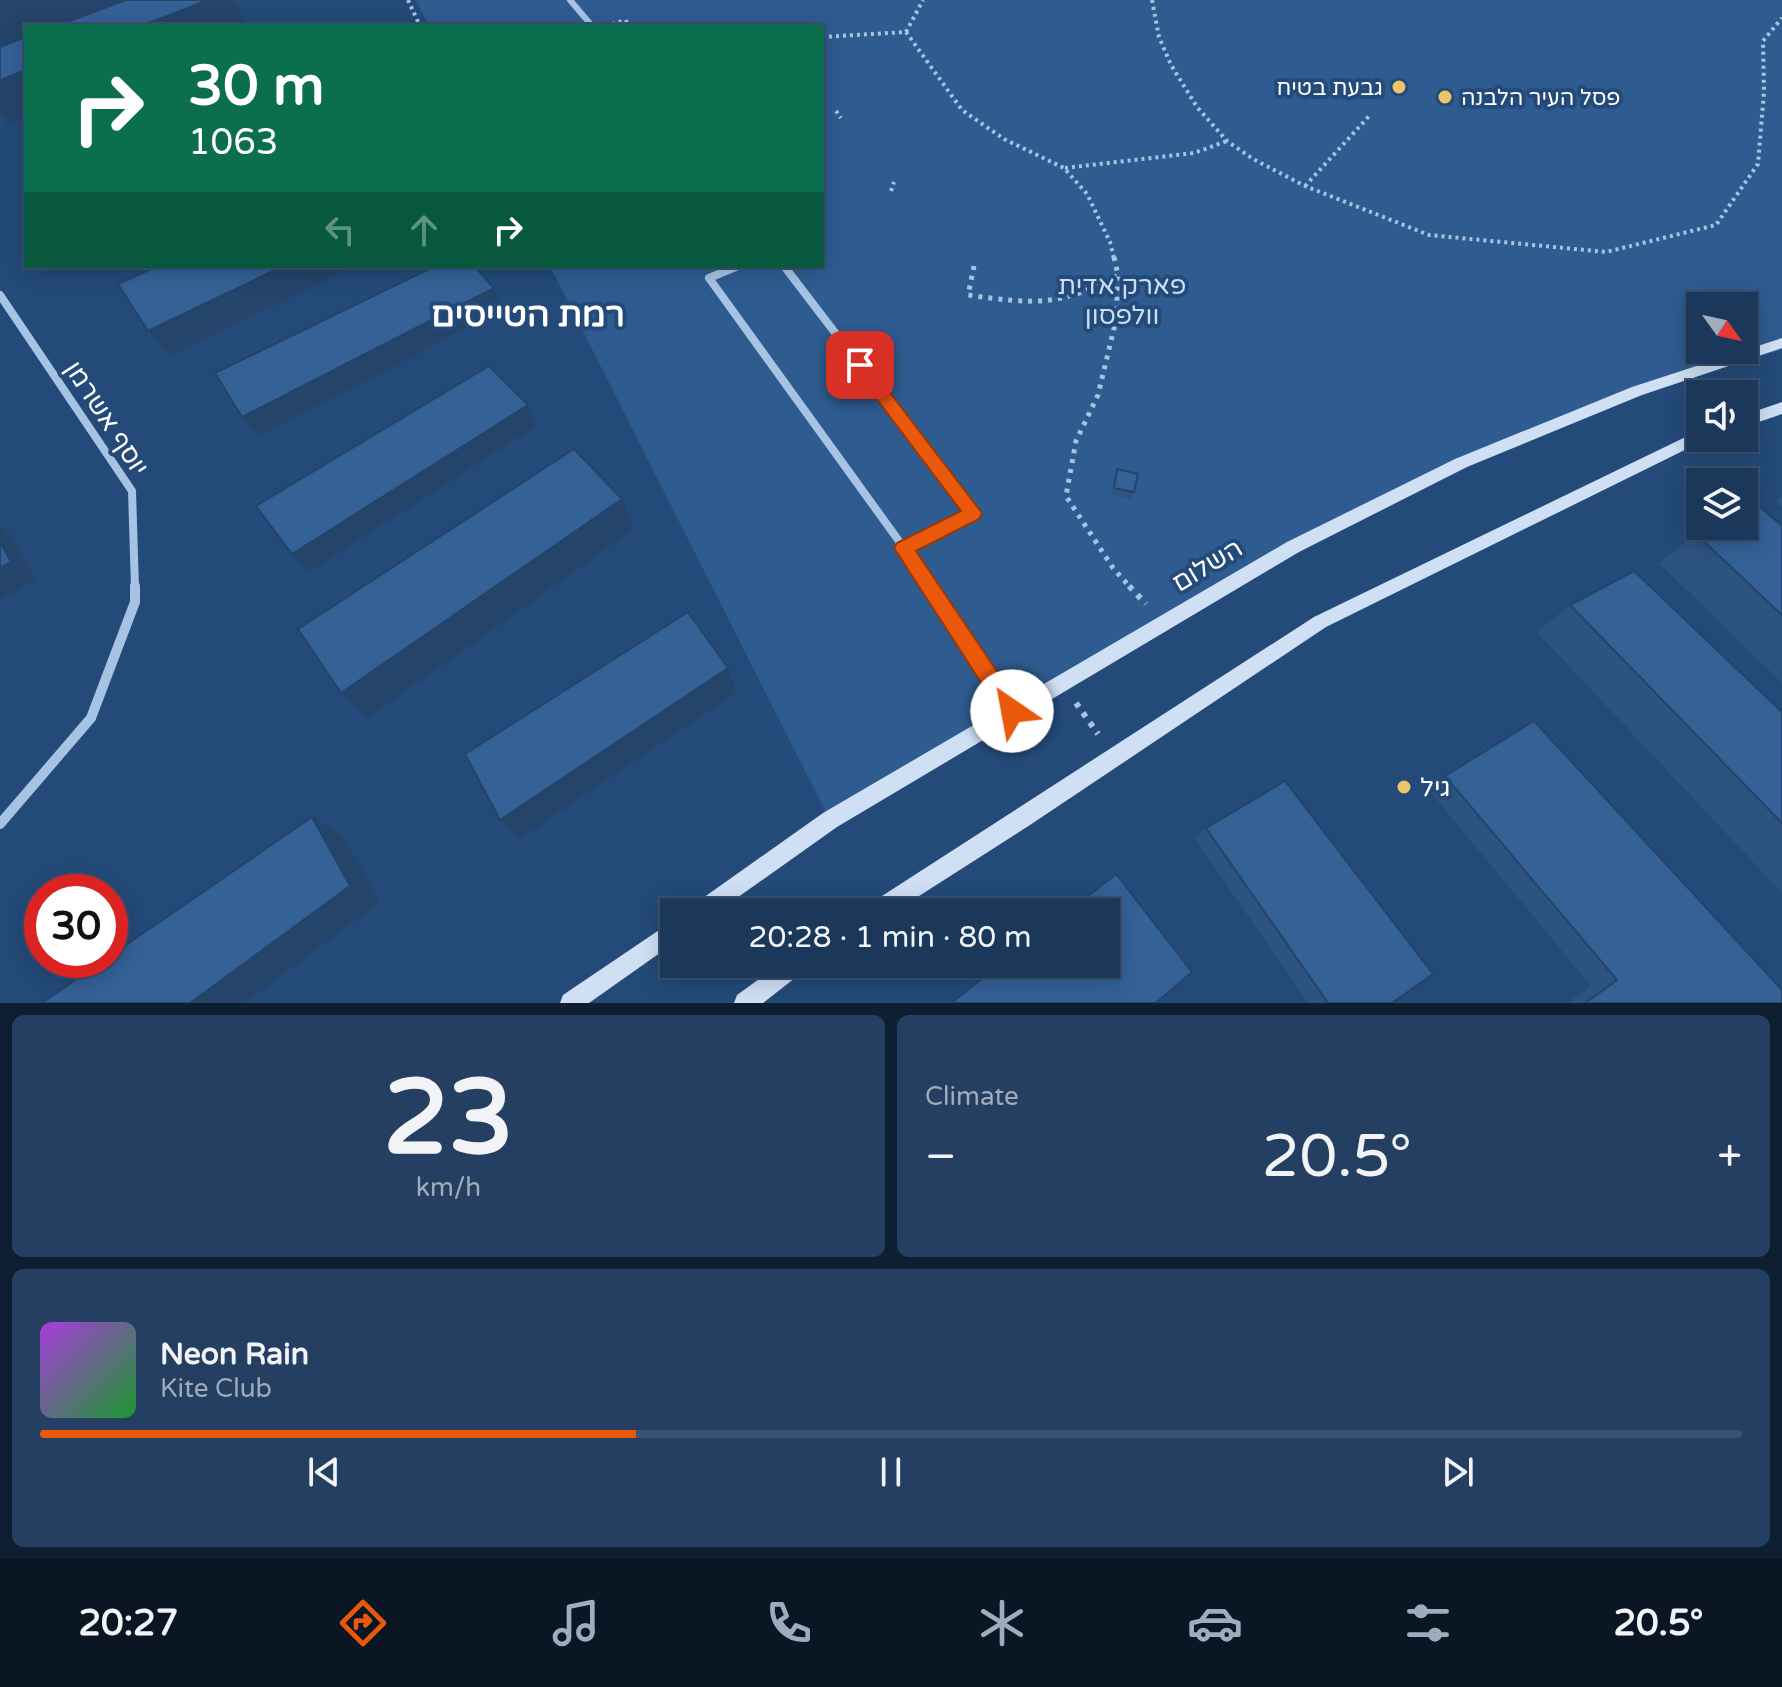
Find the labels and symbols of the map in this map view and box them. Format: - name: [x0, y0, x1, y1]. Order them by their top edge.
- place label: גבעת בטיח: [1276, 75, 1383, 101]
- marker: גבעת בטיח: [1390, 78, 1408, 96]
- place label: פסל העיר הלבנה: [1461, 85, 1620, 111]
- marker: פסל העיר הלבנה: [1436, 88, 1454, 106]
- park label: פארק אדית וולפסון: [1058, 270, 1186, 331]
- north arrow: [1686, 292, 1758, 364]
- district label: רמת הטייסים: [431, 295, 625, 336]
- pin: [826, 331, 894, 399]
- street label: יוסף אשרמן: [58, 355, 155, 481]
- street label: השלום: [1167, 532, 1248, 598]
- position arrow: [970, 669, 1054, 753]
- place label: גיל: [1420, 772, 1450, 803]
- marker: גיל: [1395, 778, 1413, 796]
- speed limit sign: 30: [24, 874, 128, 978]

